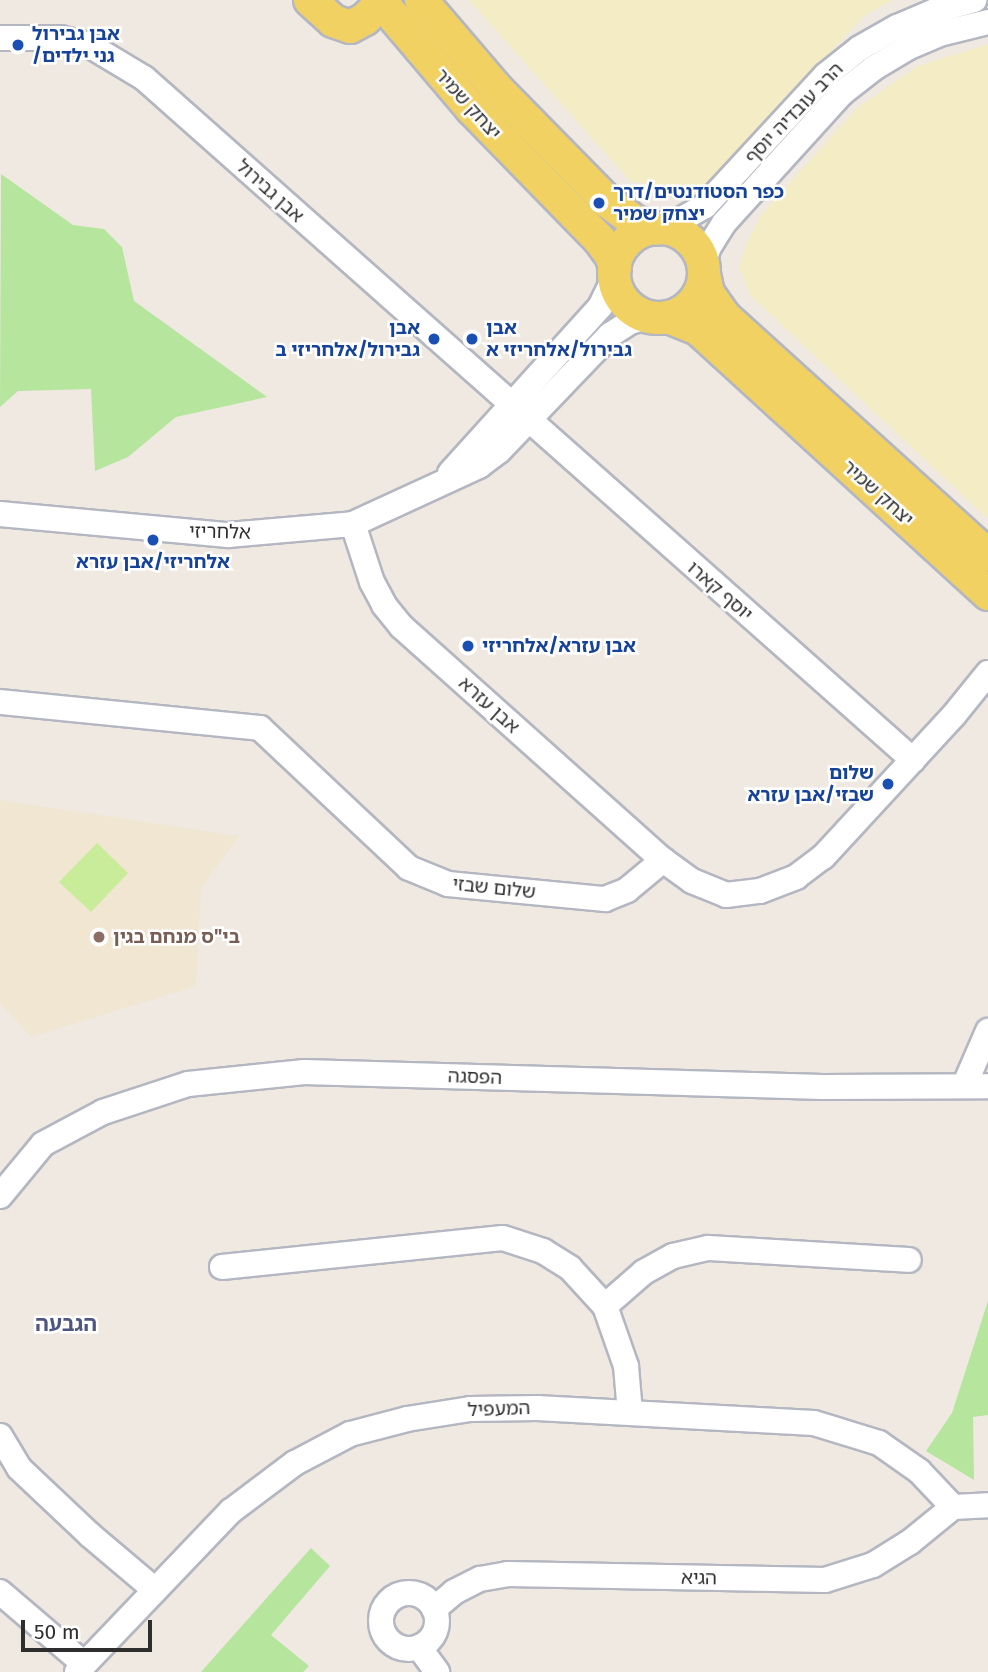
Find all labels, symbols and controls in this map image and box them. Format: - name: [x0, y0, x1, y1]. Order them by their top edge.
- place label: אבן גבירול /גני ילדים: [32, 23, 120, 67]
- marker: אבן גבירול /גני ילדים: [10, 37, 26, 53]
- street label: הרב עובדיה יוסף: [740, 58, 848, 168]
- street label: יצחק שמיר: [430, 64, 506, 144]
- street label: אבן גבירול: [232, 155, 308, 227]
- place label: כפר הסטודנטים/דרך יצחק שמיר: [613, 181, 784, 225]
- marker: כפר הסטודנטים/דרך יצחק שמיר: [591, 195, 607, 211]
- place label: אבן גבירול/אלחריזי ב: [275, 317, 420, 361]
- place label: אבן גבירול/אלחריזי א: [486, 317, 632, 361]
- marker: אבן גבירול/אלחריזי ב: [426, 331, 442, 347]
- marker: אבן גבירול/אלחריזי א: [464, 331, 480, 347]
- street label: יצחק שמיר: [838, 455, 918, 531]
- street label: אלחריזי: [189, 520, 251, 544]
- marker: אלחריזי/אבן עזרא: [145, 532, 161, 548]
- place label: אלחריזי/אבן עזרא: [76, 551, 230, 573]
- street label: יוסף קארו: [683, 556, 757, 626]
- place label: אבן עזרא/אלחריזי: [482, 635, 636, 657]
- marker: אבן עזרא/אלחריזי: [460, 638, 476, 654]
- street label: אבן עזרא: [454, 672, 524, 738]
- place label: שלום שבזי/אבן עזרא: [748, 762, 874, 806]
- marker: שלום שבזי/אבן עזרא: [880, 776, 896, 792]
- street label: שלום שבזי: [451, 872, 537, 904]
- place label: בי"ס מנחם בגין: [113, 926, 240, 948]
- marker: בי"ס מנחם בגין: [91, 929, 107, 945]
- street label: הפסגה: [447, 1065, 503, 1089]
- district label: הגבעה: [35, 1311, 97, 1337]
- street label: המעפיל: [467, 1397, 531, 1421]
- street label: הגיא: [681, 1566, 717, 1590]
- scale bar: [24, 1606, 156, 1650]
- text: 50 m: [34, 1619, 80, 1645]

